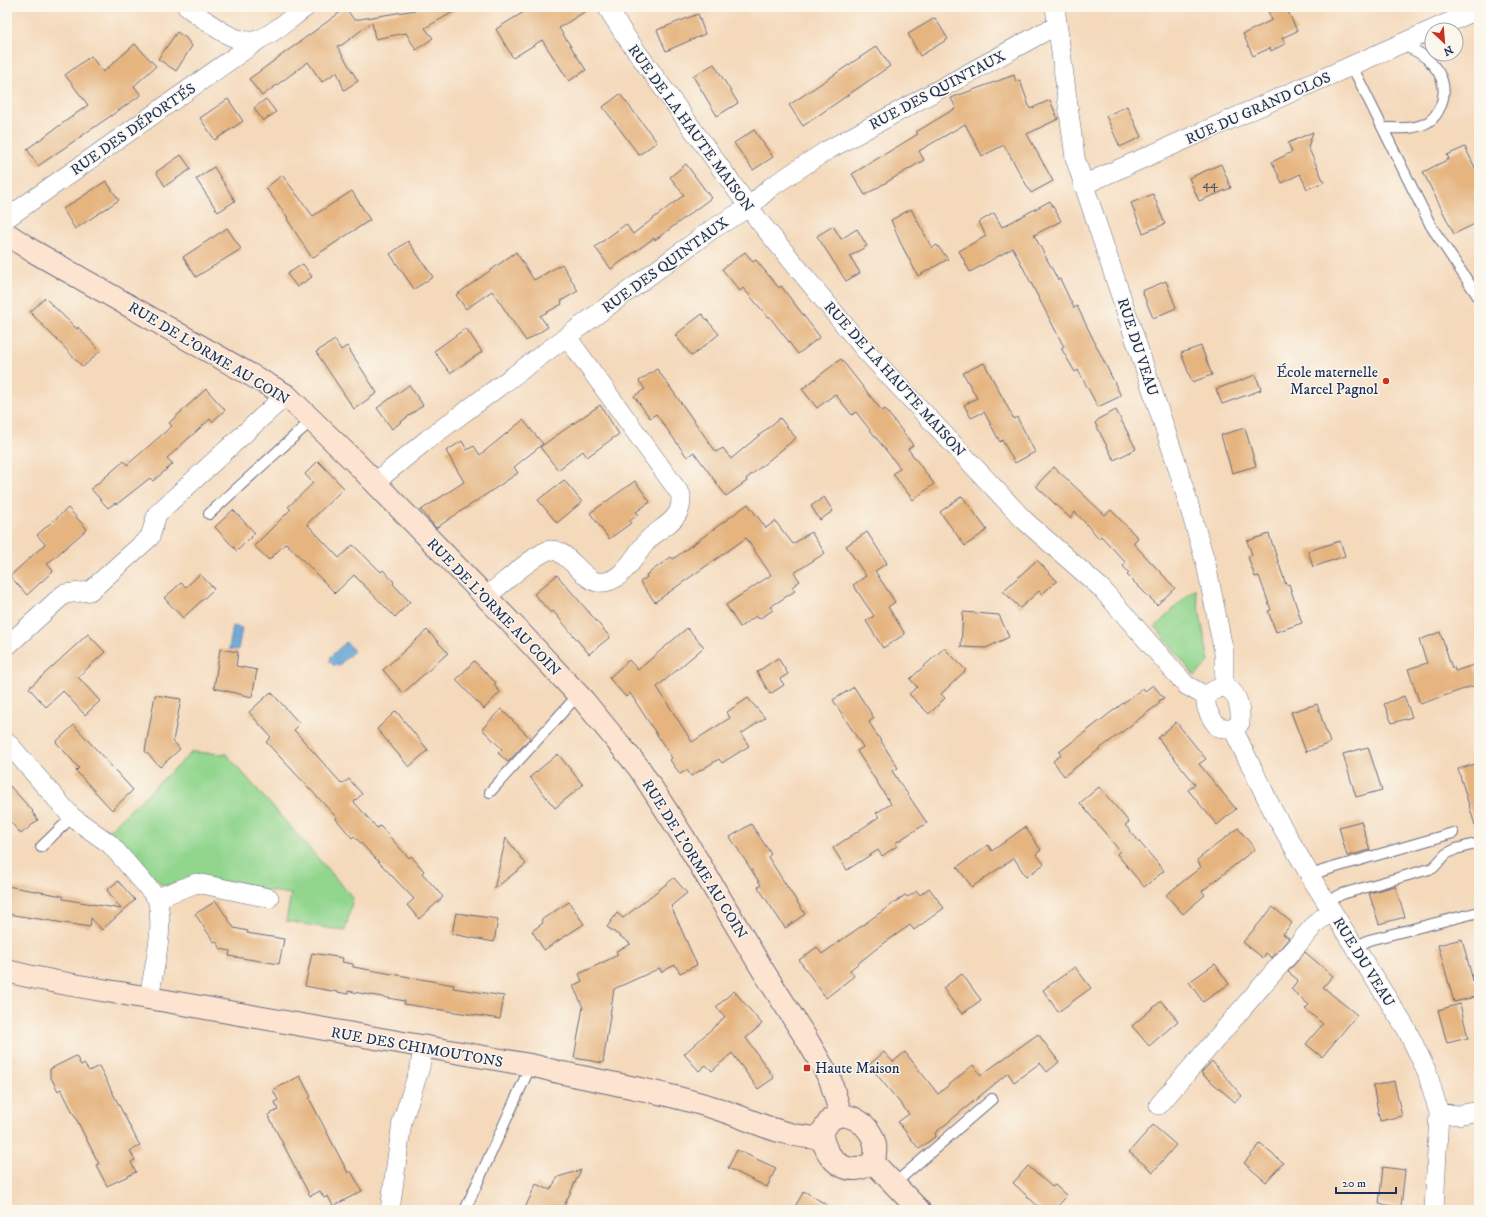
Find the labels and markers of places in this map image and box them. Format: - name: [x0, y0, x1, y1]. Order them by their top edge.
- place label: École maternelle Marcel Pagnol: [1276, 363, 1378, 399]
- marker: École maternelle Marcel Pagnol: [1381, 376, 1391, 386]
- place label: Haute Maison: [815, 1059, 900, 1078]
- marker: Haute Maison: [802, 1063, 812, 1073]

